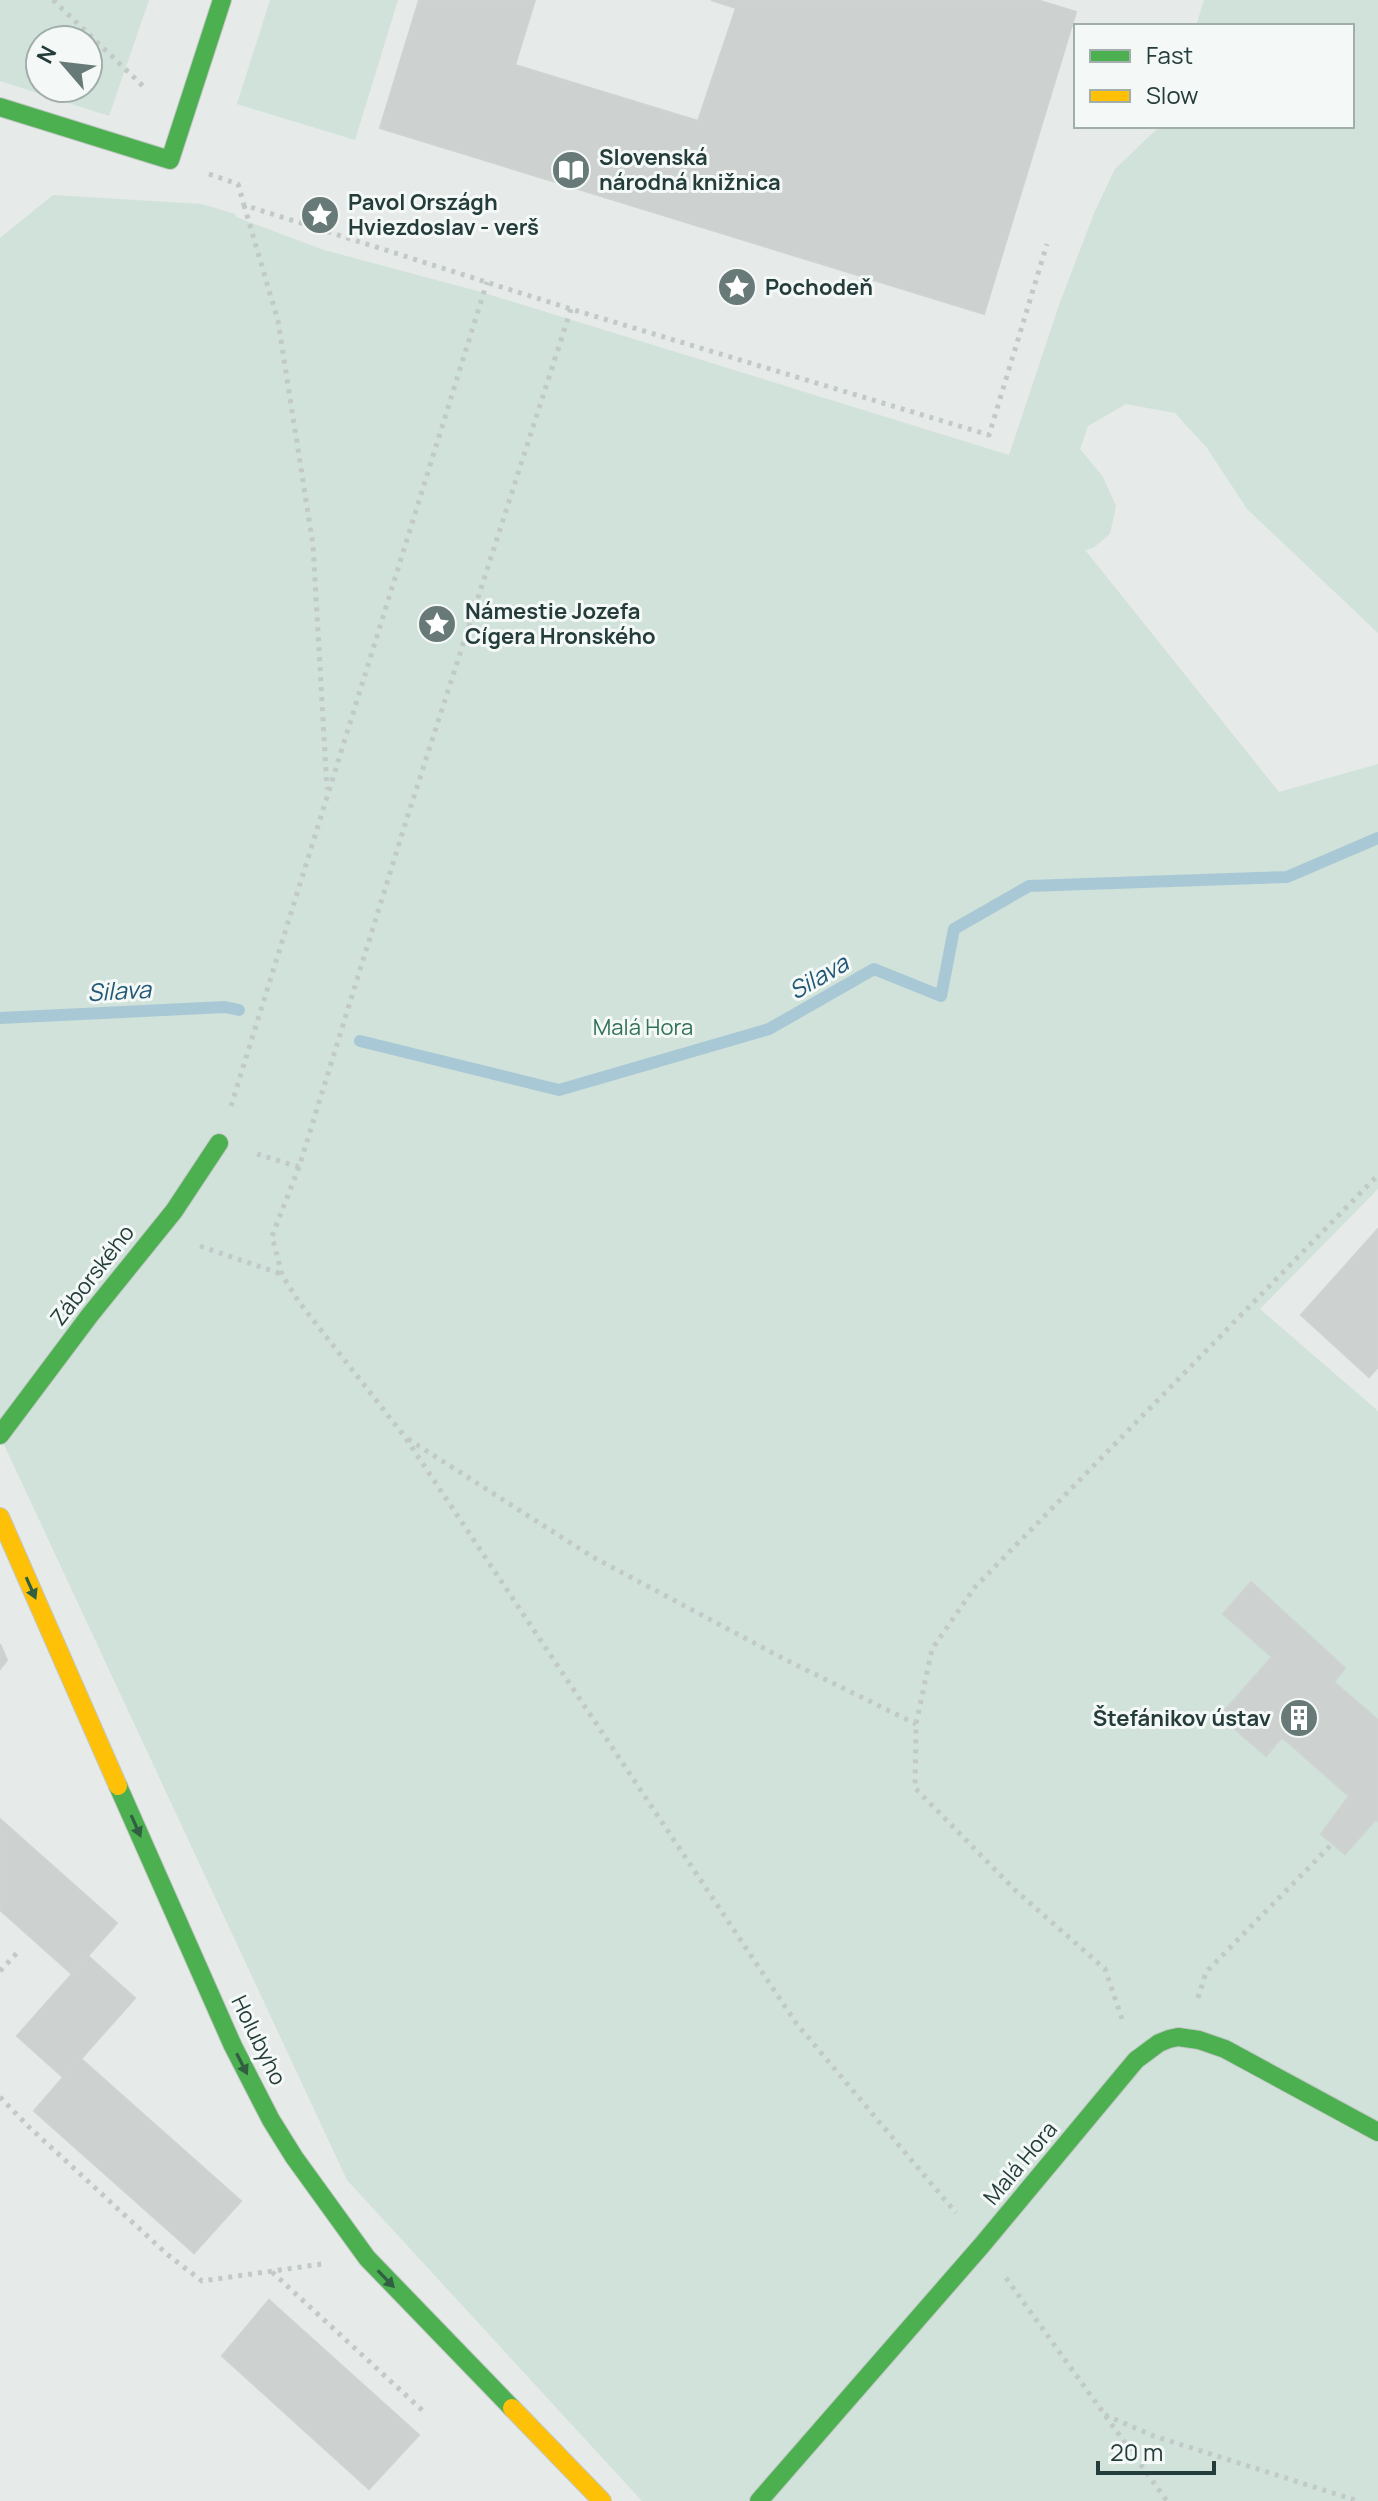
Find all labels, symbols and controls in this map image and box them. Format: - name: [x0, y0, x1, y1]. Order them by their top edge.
- north arrow: [24, 24, 104, 104]
- legend: [1074, 24, 1354, 128]
- text: Fast: [1146, 38, 1193, 71]
- text: N: [29, 41, 63, 69]
- text: Slow: [1146, 78, 1199, 111]
- place label: Slovenská národná knižnica: [599, 142, 781, 197]
- library icon: Slovenská národná knižnica: [550, 149, 592, 191]
- place label: Pavol Országh Hviezdoslav - verš: [348, 187, 539, 242]
- place icon: Pavol Országh Hviezdoslav - verš: [299, 194, 341, 236]
- place icon: Pochodeň: [716, 266, 758, 308]
- place label: Pochodeň: [765, 272, 873, 302]
- place label: Námestie Jozefa Cígera Hronského: [465, 596, 656, 651]
- place icon: Námestie Jozefa Cígera Hronského: [416, 603, 458, 645]
- water label: Silava: [782, 945, 855, 1006]
- water label: Silava: [86, 972, 153, 1008]
- park label: Malá Hora: [593, 1012, 693, 1042]
- street label: Záborského: [43, 1218, 141, 1332]
- one-way arrow: [25, 1576, 38, 1600]
- building icon: Štefánikov ústav: [1278, 1697, 1320, 1739]
- place label: Štefánikov ústav: [1093, 1703, 1271, 1733]
- one-way arrow: [130, 1814, 143, 1838]
- street label: Holubyho: [224, 1990, 294, 2090]
- one-way arrow: [235, 2052, 249, 2075]
- street label: Malá Hora: [976, 2115, 1064, 2211]
- one-way arrow: [377, 2269, 395, 2288]
- scale bar: [1098, 2425, 1214, 2475]
- text: 20 m: [1110, 2435, 1163, 2468]

